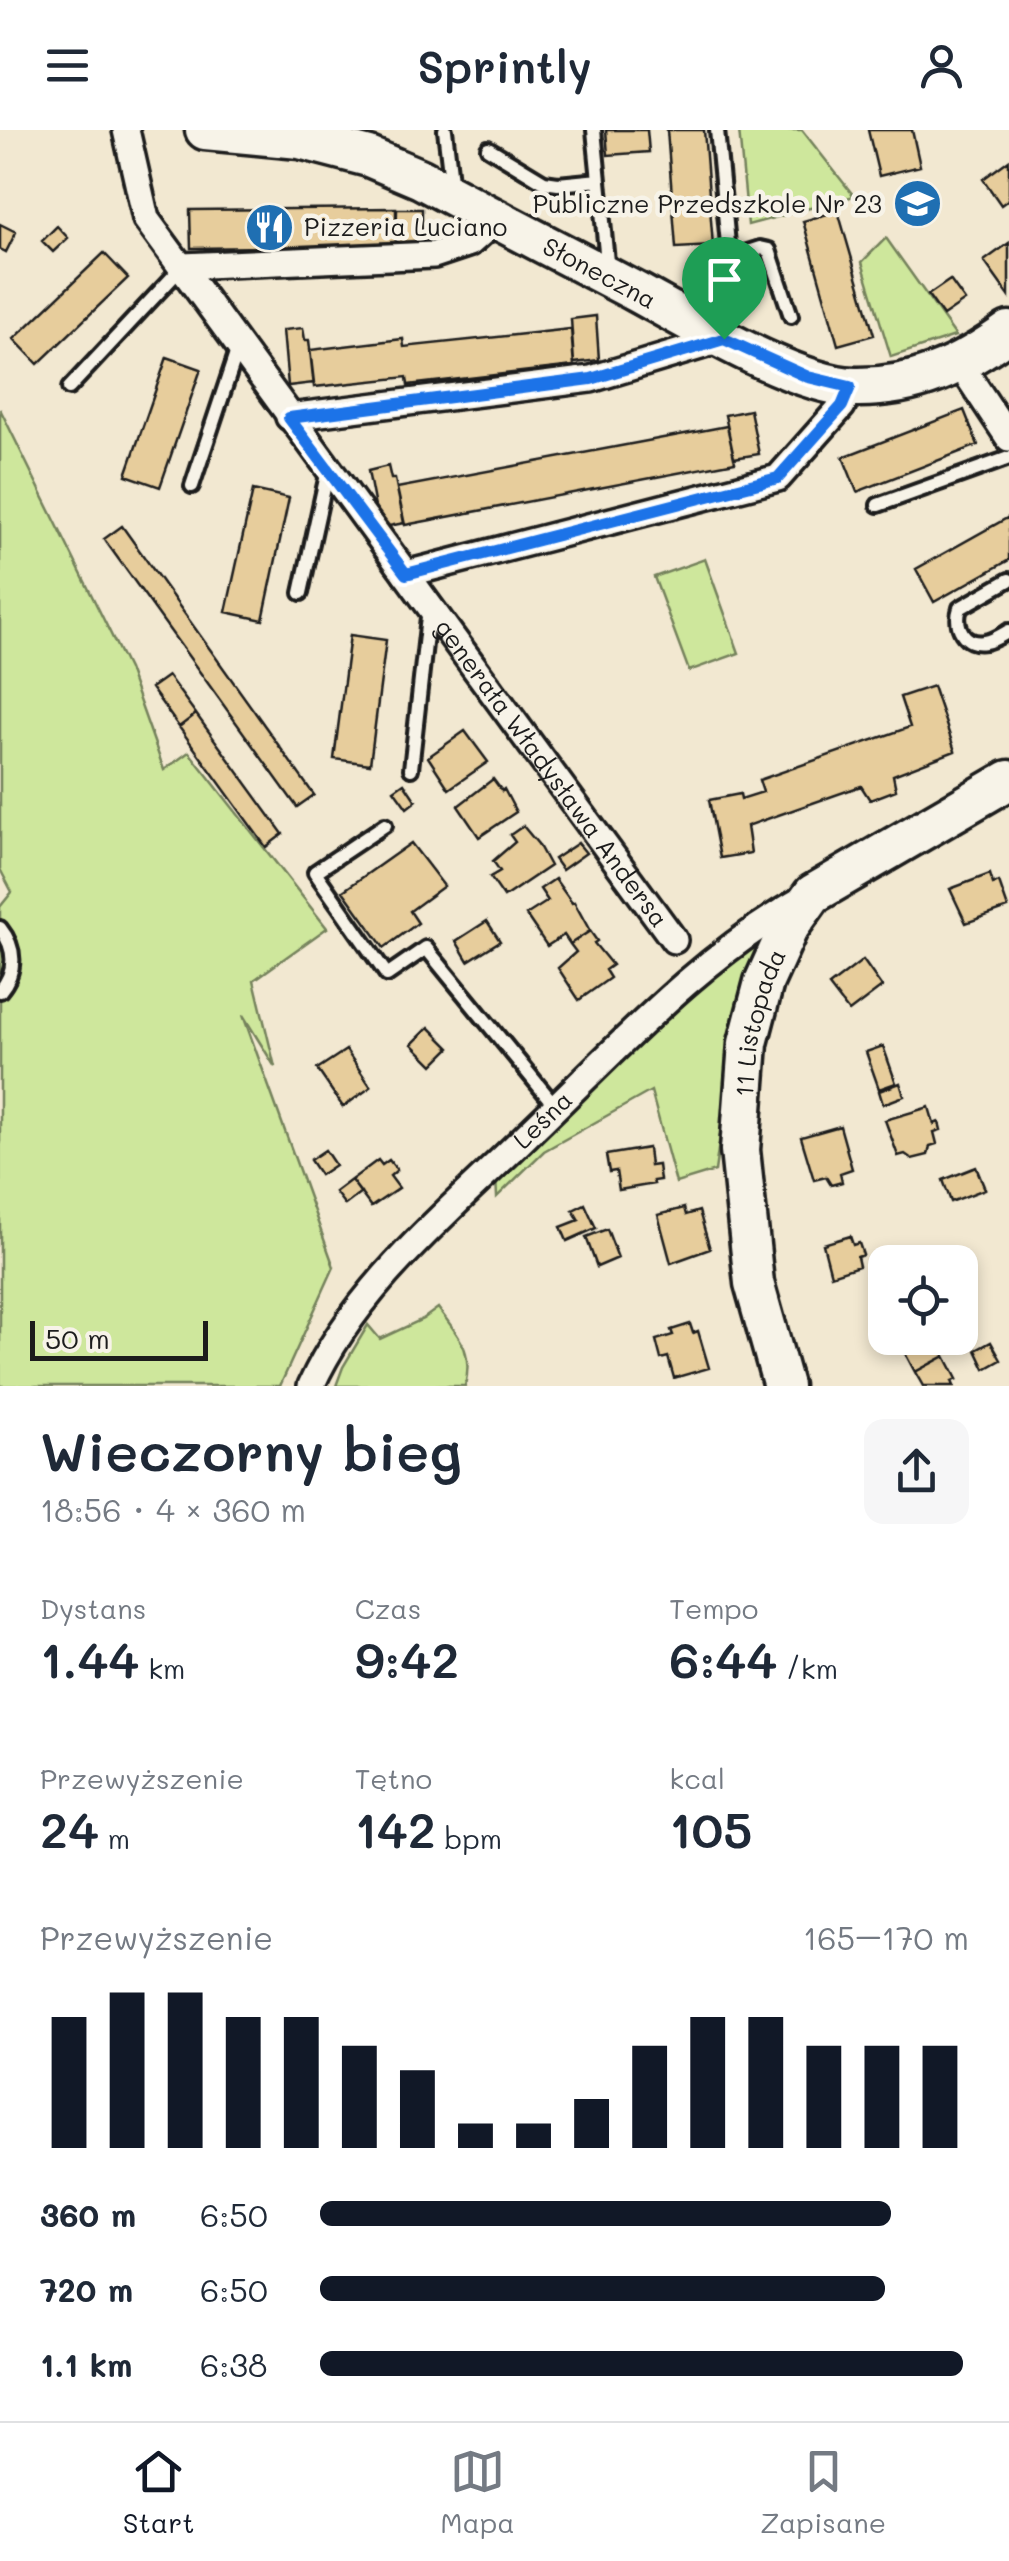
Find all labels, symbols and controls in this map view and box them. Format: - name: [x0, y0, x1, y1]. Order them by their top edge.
- text: Sprintly: [417, 36, 592, 94]
- icon: menu: [40, 38, 95, 93]
- icon: person: [914, 38, 969, 93]
- school or university icon: Publiczne Przedszkole Nr 23: [891, 178, 943, 230]
- place label: Publiczne Przedszkole Nr 23: [533, 187, 882, 219]
- restaurant icon: Pizzeria Luciano: [243, 201, 295, 253]
- place label: Pizzeria Luciano: [304, 210, 507, 242]
- street label: Słoneczna: [538, 229, 663, 315]
- pin: [682, 237, 767, 340]
- icon: arrive: [697, 252, 752, 307]
- street label: generała Władysława Andersa: [429, 612, 676, 933]
- street label: 11 Listopada: [727, 943, 792, 1098]
- street label: Leśna: [506, 1083, 578, 1155]
- map controls: [868, 1245, 978, 1355]
- button: locate: [868, 1245, 978, 1355]
- scale bar: [30, 1316, 208, 1361]
- text: 50 m: [45, 1320, 110, 1356]
- text: Wieczorny bieg: [40, 1414, 462, 1486]
- button: share: [864, 1419, 969, 1524]
- text: 18:56 · 4 × 360 m: [40, 1488, 306, 1530]
- text: Dystans: [40, 1590, 146, 1626]
- text: Czas: [355, 1590, 421, 1626]
- text: Tempo: [669, 1590, 758, 1626]
- text: 1.44: [40, 1626, 139, 1692]
- text: 9:42: [355, 1626, 459, 1692]
- text: 6:44: [669, 1626, 777, 1692]
- text: km: [139, 1650, 185, 1686]
- text: /km: [777, 1650, 838, 1686]
- text: Przewyższenie: [40, 1760, 244, 1796]
- text: Tętno: [355, 1760, 432, 1796]
- text: kcal: [669, 1760, 725, 1796]
- text: 24: [40, 1796, 99, 1862]
- text: 142: [355, 1796, 436, 1862]
- text: 105: [669, 1796, 752, 1862]
- text: m: [99, 1820, 130, 1856]
- text: bpm: [436, 1820, 502, 1856]
- text: Przewyższenie: [40, 1916, 273, 1958]
- text: 165–170 m: [803, 1916, 969, 1958]
- text: 360 m: [40, 2193, 136, 2235]
- text: 6:50: [200, 2193, 268, 2235]
- text: 720 m: [40, 2268, 133, 2310]
- text: 6:50: [200, 2268, 268, 2310]
- text: 1.1 km: [40, 2343, 132, 2385]
- text: 6:38: [200, 2343, 267, 2385]
- tab: Start: [123, 2444, 195, 2540]
- tab: Mapa: [440, 2444, 515, 2540]
- tab: Zapisane: [760, 2444, 886, 2540]

